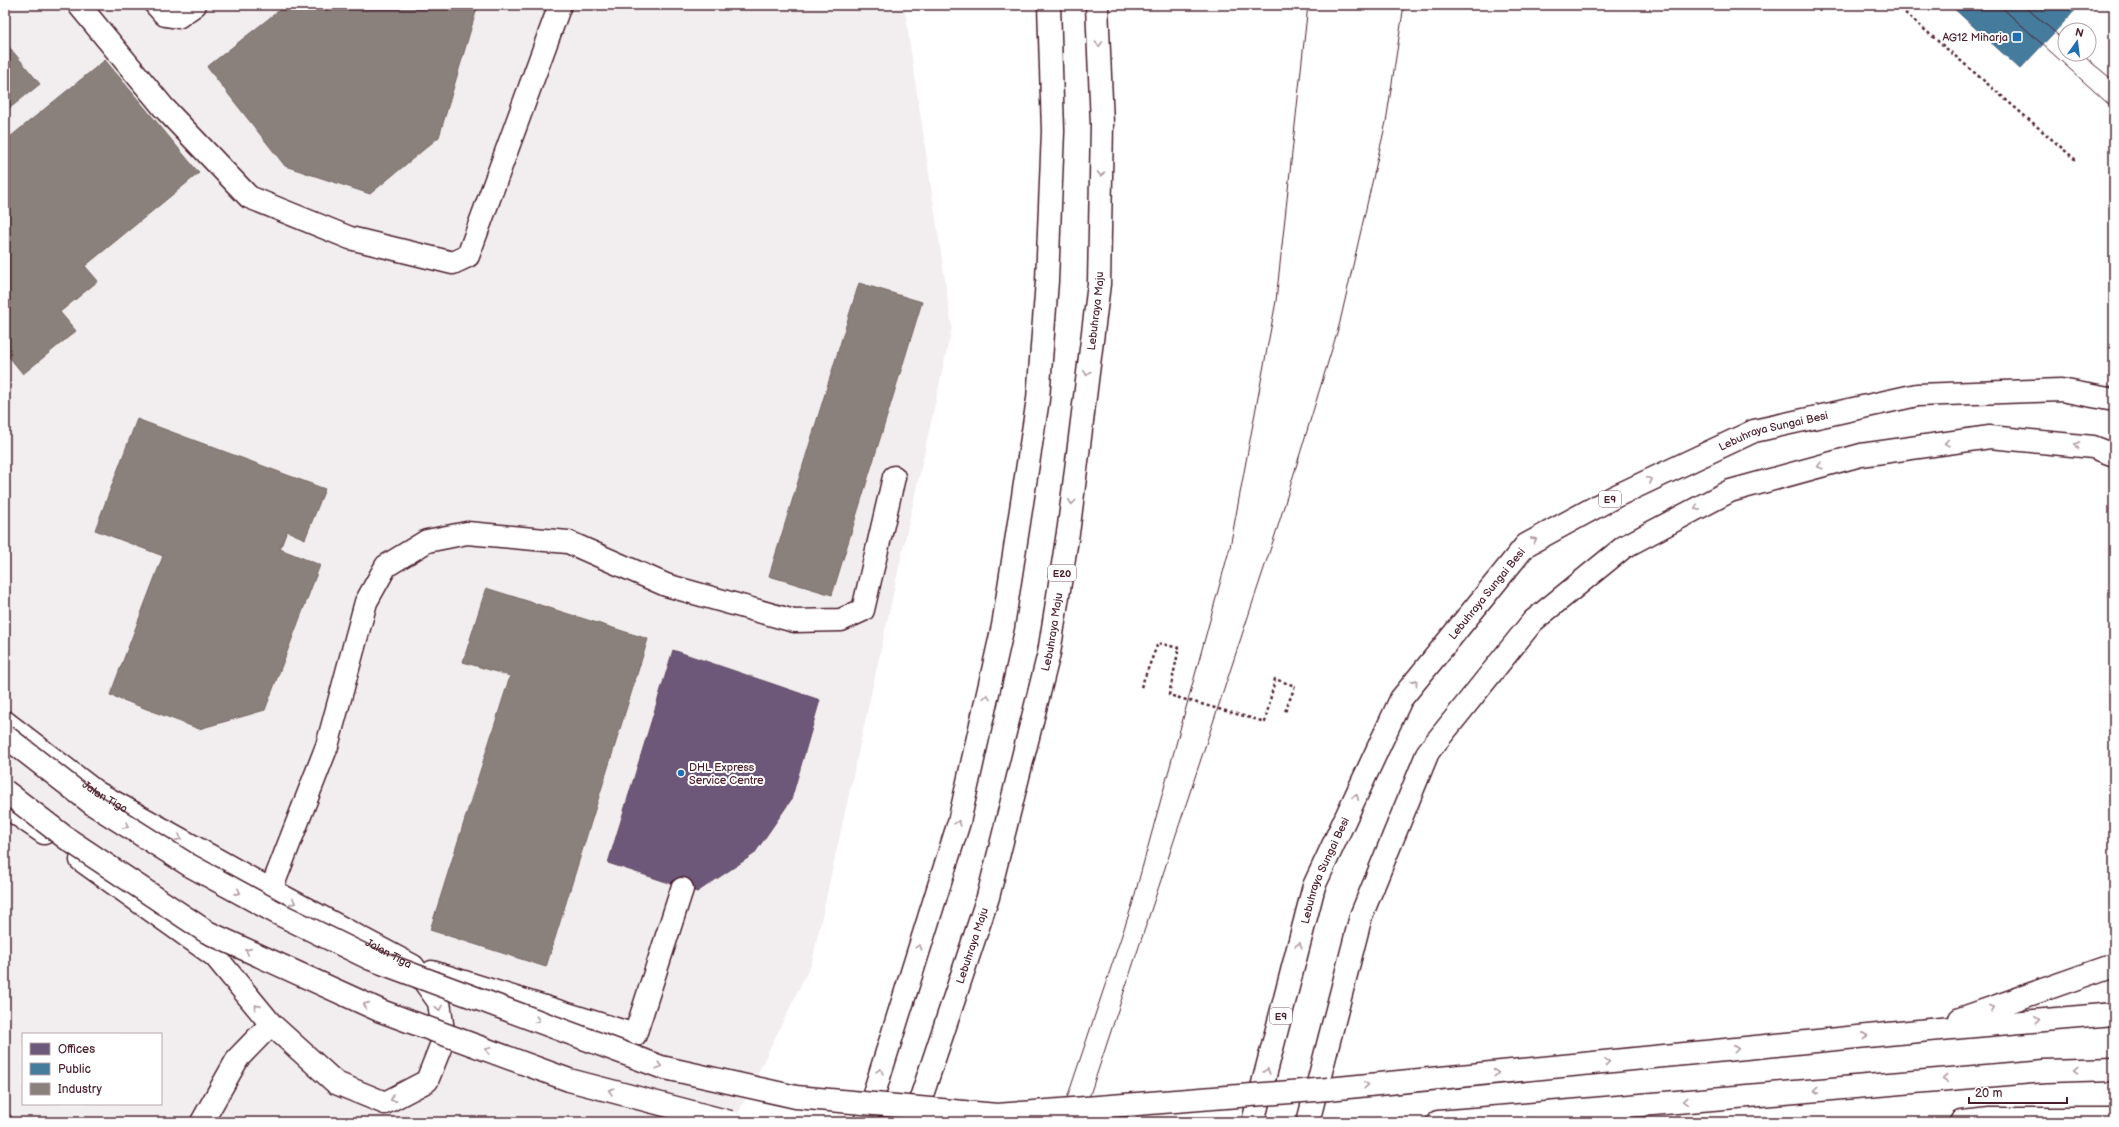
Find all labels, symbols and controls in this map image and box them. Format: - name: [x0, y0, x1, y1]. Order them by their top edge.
- north arrow: [2057, 22, 2097, 62]
- text: N: [2074, 25, 2085, 40]
- place label: AG12 Miharja: [1942, 31, 2008, 44]
- marker: AG12 Miharja: [2011, 31, 2023, 43]
- one-way arrow: [1095, 41, 1103, 47]
- one-way arrow: [1097, 171, 1105, 177]
- street label: Lebuhraya Maju: [1085, 271, 1106, 351]
- one-way arrow: [1083, 370, 1092, 376]
- street label: Lebuhraya Sungai Besi: [1717, 409, 1829, 454]
- one-way arrow: [1944, 438, 1950, 447]
- one-way arrow: [2073, 441, 2080, 450]
- one-way arrow: [1816, 461, 1823, 470]
- one-way arrow: [1645, 477, 1653, 485]
- road number: E9: [1599, 491, 1621, 507]
- one-way arrow: [1068, 499, 1077, 505]
- one-way arrow: [1694, 504, 1702, 511]
- one-way arrow: [1530, 537, 1538, 545]
- street label: Lebuhraya Sungai Besi: [1446, 545, 1528, 642]
- road number: E20: [1048, 565, 1076, 581]
- street label: Lebuhraya Maju: [1039, 592, 1065, 672]
- one-way arrow: [1411, 679, 1418, 686]
- one-way arrow: [983, 693, 991, 700]
- place label: DHL Express Service Centre: [689, 761, 764, 787]
- marker: DHL Express Service Centre: [676, 768, 686, 778]
- street label: Jalan Tiga: [80, 778, 130, 815]
- one-way arrow: [1351, 794, 1359, 801]
- street label: Lebuhraya Sungai Besi: [1299, 815, 1352, 925]
- one-way arrow: [953, 820, 962, 827]
- one-way arrow: [122, 821, 129, 829]
- one-way arrow: [175, 834, 182, 841]
- one-way arrow: [234, 887, 241, 894]
- one-way arrow: [289, 897, 296, 904]
- street label: Lebuhraya Maju: [954, 906, 991, 985]
- street label: Jalan Tiga: [363, 936, 414, 971]
- one-way arrow: [1294, 942, 1303, 949]
- one-way arrow: [914, 944, 923, 951]
- one-way arrow: [244, 948, 252, 956]
- one-way arrow: [363, 1002, 371, 1010]
- one-way arrow: [254, 1004, 261, 1012]
- one-way arrow: [434, 1004, 443, 1011]
- one-way arrow: [1989, 1004, 1996, 1013]
- road number: E9: [1270, 1008, 1292, 1024]
- one-way arrow: [534, 1015, 541, 1023]
- one-way arrow: [2034, 1016, 2040, 1025]
- one-way arrow: [1862, 1032, 1868, 1041]
- legend: [22, 1033, 162, 1105]
- text: Offices: [58, 1042, 95, 1057]
- one-way arrow: [1733, 1045, 1739, 1054]
- one-way arrow: [484, 1047, 491, 1055]
- one-way arrow: [1604, 1058, 1610, 1067]
- one-way arrow: [655, 1061, 662, 1069]
- text: Public: [58, 1062, 91, 1077]
- one-way arrow: [2072, 1066, 2078, 1074]
- one-way arrow: [1262, 1067, 1270, 1074]
- one-way arrow: [875, 1068, 884, 1075]
- one-way arrow: [1493, 1069, 1499, 1078]
- one-way arrow: [1942, 1075, 1948, 1084]
- scale bar: [1969, 1079, 2067, 1105]
- one-way arrow: [1363, 1081, 1369, 1090]
- text: Industry: [58, 1082, 103, 1097]
- one-way arrow: [1813, 1086, 1819, 1095]
- text: 20 m: [1975, 1086, 2002, 1101]
- one-way arrow: [608, 1087, 615, 1096]
- one-way arrow: [390, 1095, 397, 1102]
- one-way arrow: [1683, 1097, 1689, 1106]

